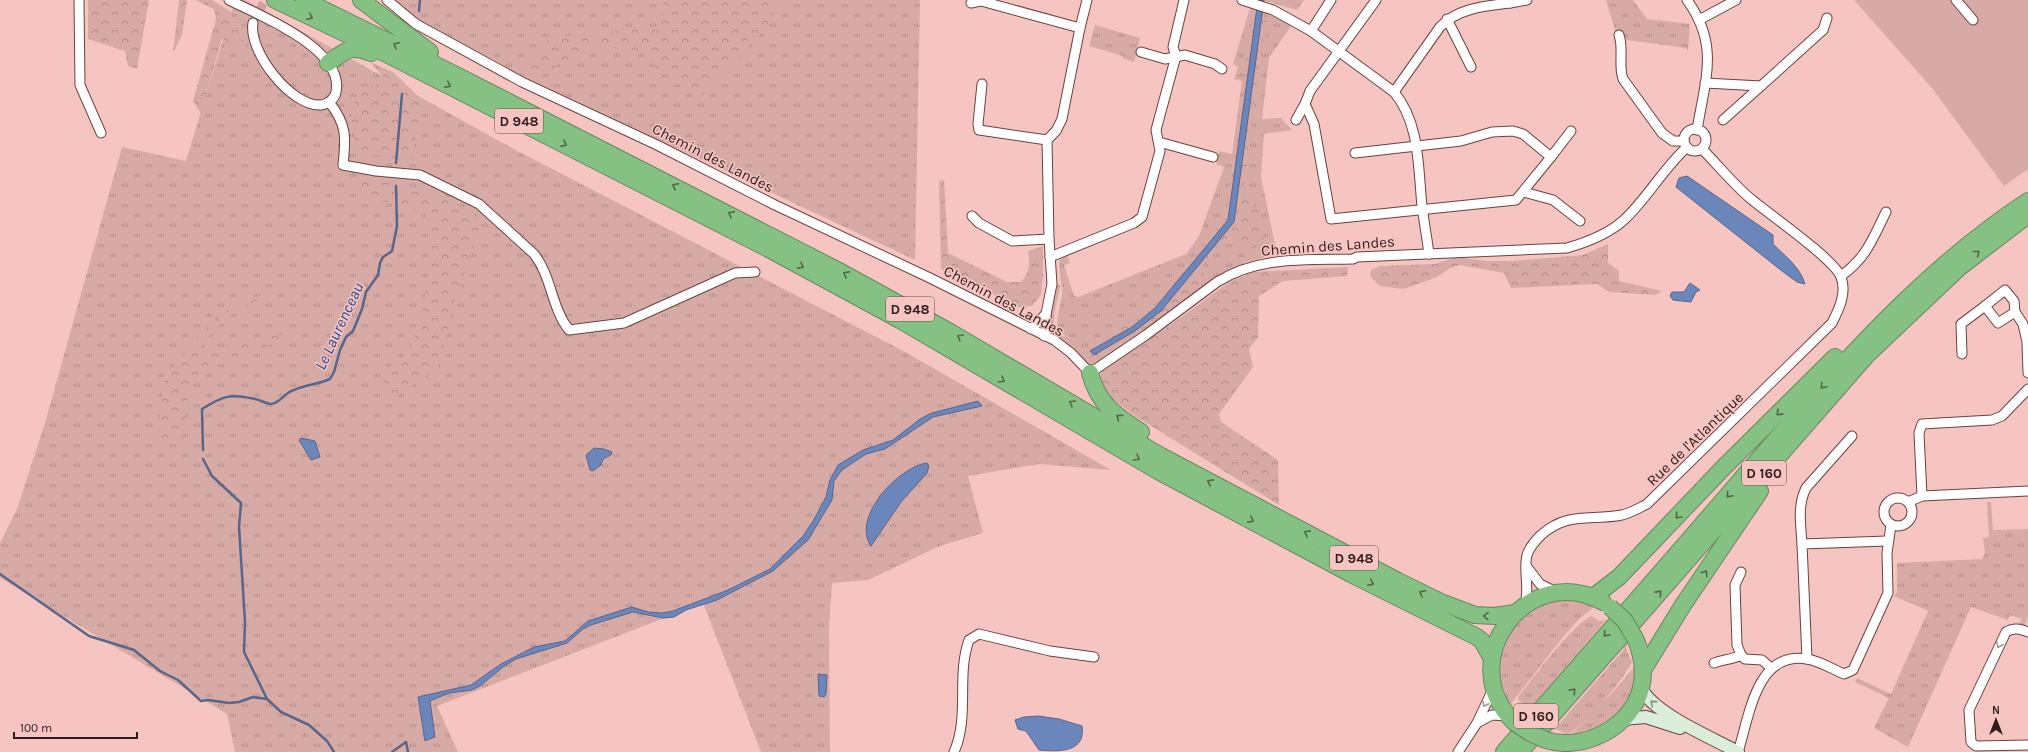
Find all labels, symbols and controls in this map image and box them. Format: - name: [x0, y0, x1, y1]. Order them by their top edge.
- one-way arrow: [306, 12, 313, 20]
- one-way arrow: [393, 42, 401, 50]
- one-way arrow: [444, 80, 451, 88]
- road number: D 948: [495, 109, 543, 133]
- street label: Chemin des Landes: [649, 120, 777, 196]
- one-way arrow: [560, 139, 567, 147]
- one-way arrow: [672, 183, 679, 191]
- one-way arrow: [727, 212, 735, 219]
- street label: Chemin des Landes: [1261, 232, 1395, 260]
- one-way arrow: [1973, 251, 1980, 258]
- one-way arrow: [797, 261, 804, 269]
- street label: Chemin des Landes: [941, 262, 1067, 340]
- one-way arrow: [843, 272, 850, 279]
- water label: Le Laurenceau: [310, 279, 368, 373]
- road number: D 948: [886, 297, 934, 321]
- one-way arrow: [957, 335, 964, 342]
- one-way arrow: [998, 375, 1005, 382]
- one-way arrow: [1821, 381, 1828, 389]
- street label: Rue de l'Atlantique: [1643, 388, 1747, 490]
- one-way arrow: [1069, 400, 1076, 407]
- one-way arrow: [1776, 408, 1784, 416]
- one-way arrow: [1116, 415, 1123, 422]
- one-way arrow: [1133, 453, 1140, 461]
- road number: D 160: [1742, 461, 1786, 485]
- one-way arrow: [1207, 480, 1214, 487]
- one-way arrow: [1726, 490, 1733, 497]
- one-way arrow: [1675, 511, 1683, 519]
- one-way arrow: [1246, 516, 1254, 523]
- one-way arrow: [1303, 531, 1311, 538]
- road number: D 948: [1330, 546, 1378, 570]
- one-way arrow: [1700, 571, 1707, 578]
- one-way arrow: [1366, 578, 1374, 586]
- one-way arrow: [1419, 590, 1426, 598]
- one-way arrow: [1654, 590, 1661, 598]
- one-way arrow: [1483, 612, 1489, 620]
- one-way arrow: [1604, 630, 1611, 637]
- one-way arrow: [1996, 641, 2004, 649]
- one-way arrow: [1569, 688, 1576, 696]
- one-way arrow: [1482, 700, 1490, 708]
- north arrow: [1976, 700, 2016, 740]
- one-way arrow: [1651, 701, 1658, 708]
- road number: D 160: [1514, 704, 1558, 728]
- text: N: [1992, 704, 2000, 717]
- scale bar: [14, 714, 137, 740]
- text: 100 m: [20, 721, 52, 735]

